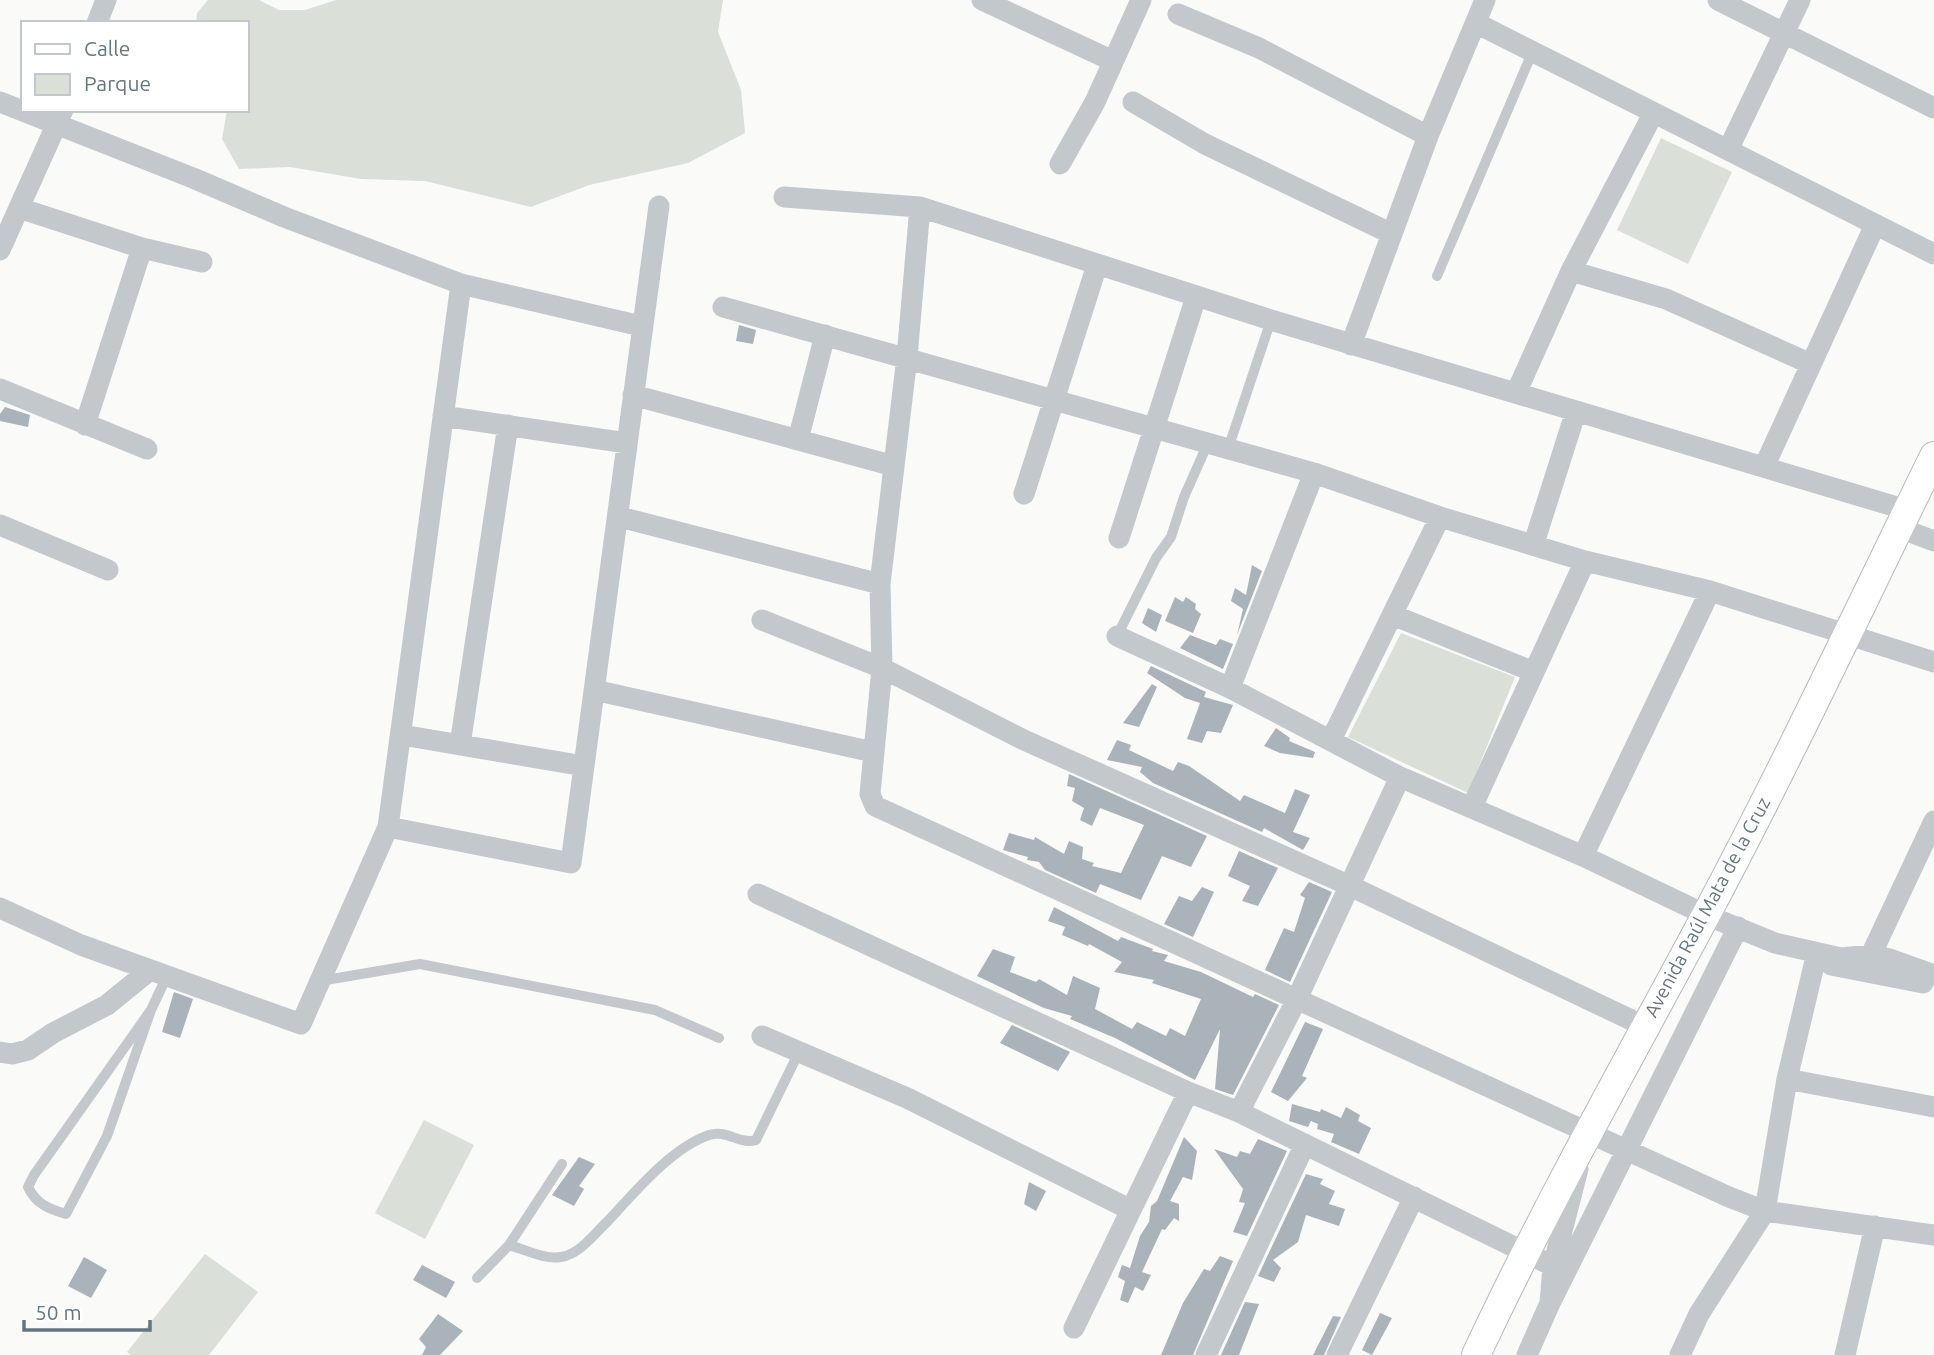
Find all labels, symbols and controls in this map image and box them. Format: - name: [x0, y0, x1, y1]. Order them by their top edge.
- legend: [21, 21, 248, 112]
- text: Calle: [84, 36, 130, 60]
- text: Parque: [84, 71, 151, 95]
- street label: Avenida Raúl Mata de la Cruz: [1640, 793, 1774, 1021]
- scale bar: [24, 1288, 150, 1332]
- text: 50 m: [35, 1300, 82, 1324]

